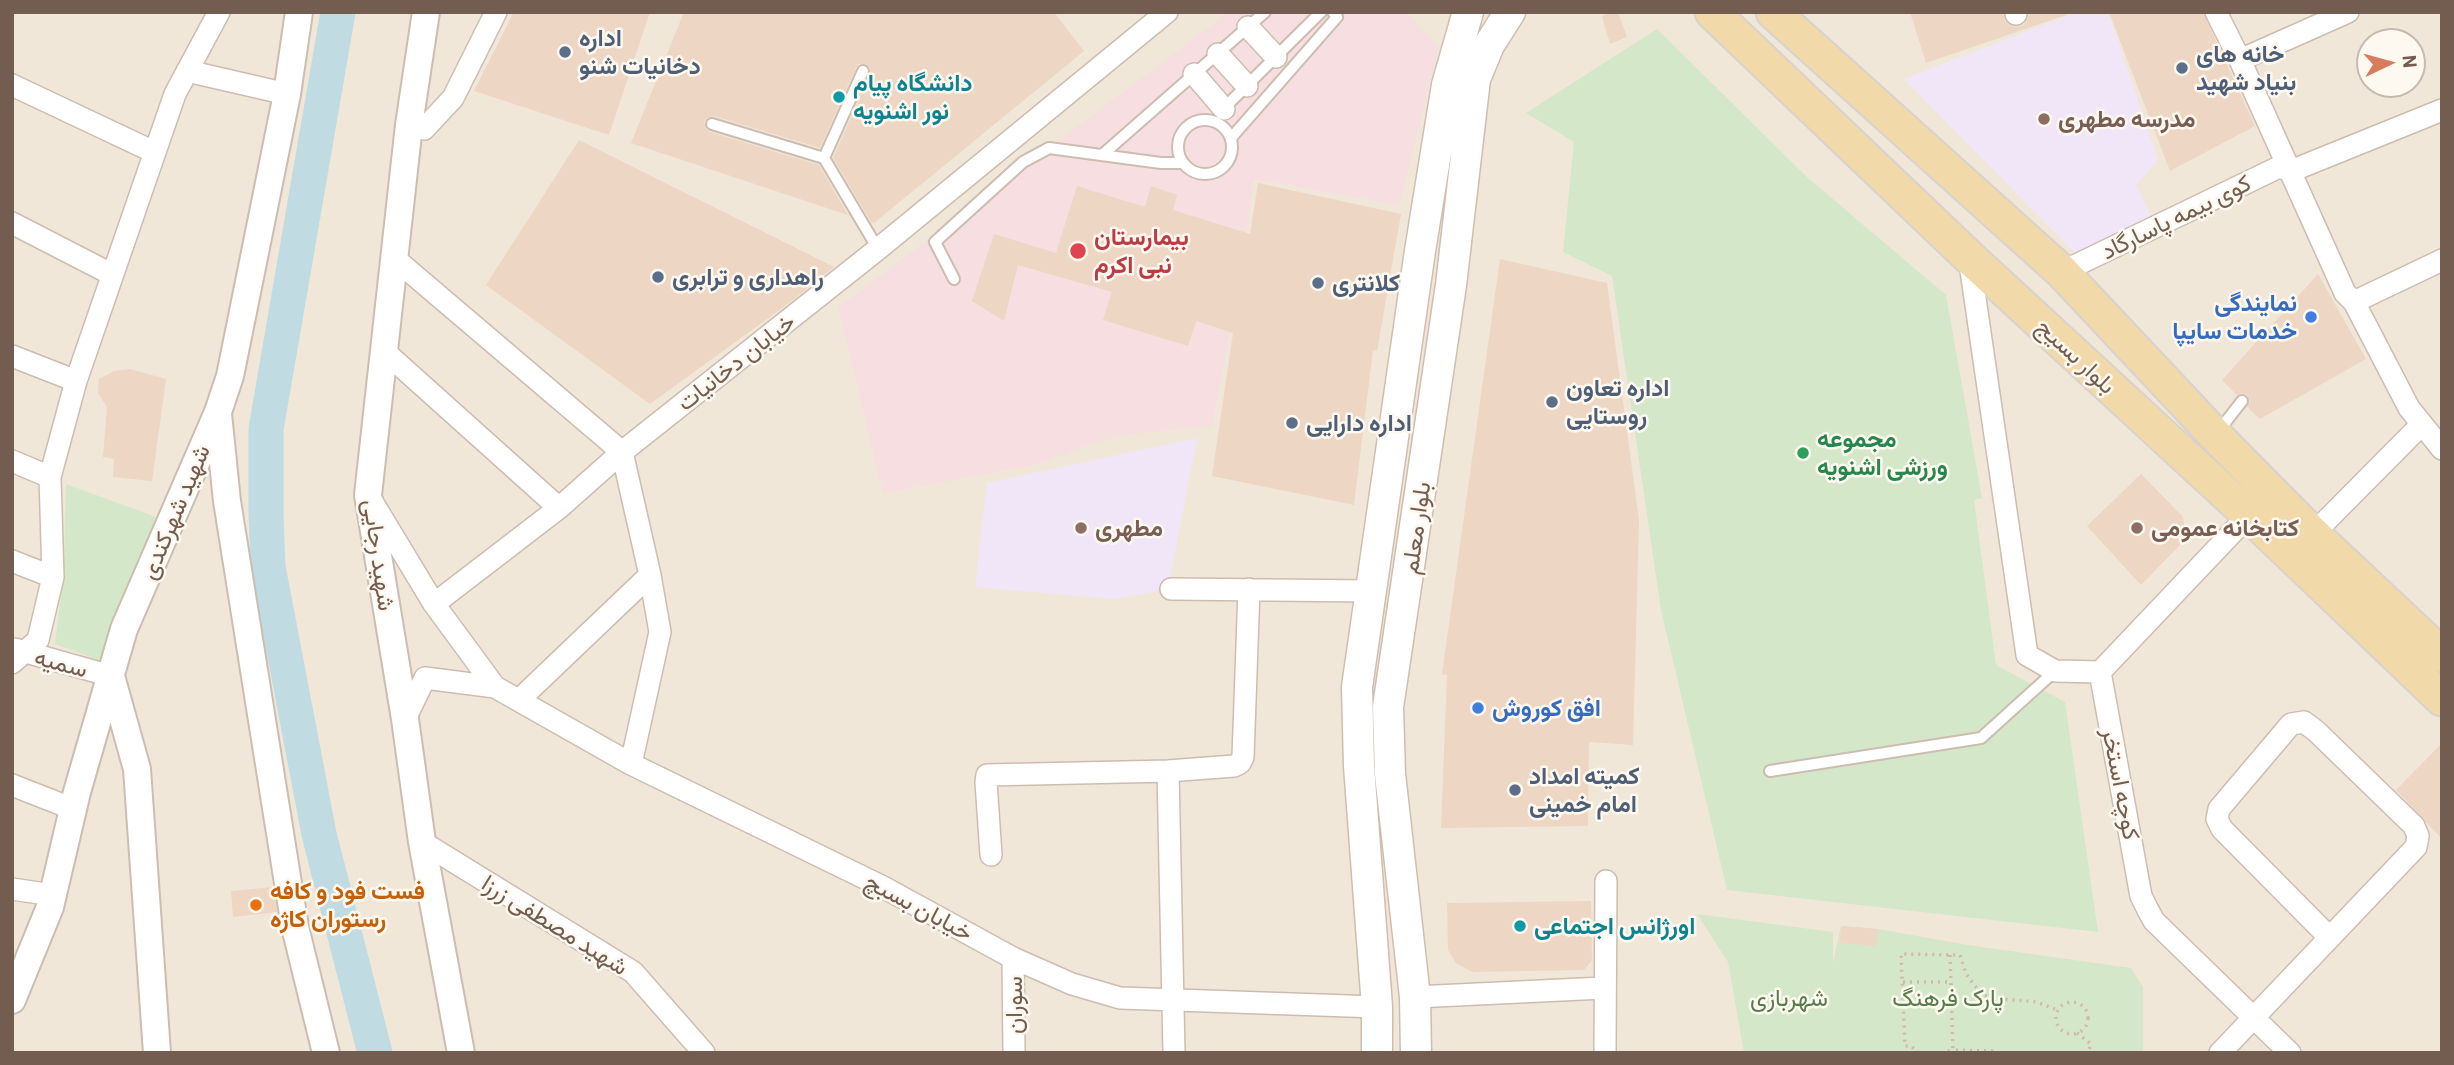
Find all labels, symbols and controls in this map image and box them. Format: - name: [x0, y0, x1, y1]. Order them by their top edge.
- place label: اداره دخانیات شنو: [579, 24, 701, 80]
- north arrow: [2356, 28, 2426, 98]
- place label: خانه های بنیاد شهید: [2196, 40, 2296, 96]
- marker: اداره دخانیات شنو: [557, 44, 573, 60]
- text: N: [2398, 54, 2422, 69]
- marker: خانه های بنیاد شهید: [2174, 60, 2190, 76]
- place label: دانشگاه پیام نور اشنویه: [853, 69, 972, 125]
- marker: دانشگاه پیام نور اشنویه: [831, 89, 847, 105]
- place label: مدرسه مطهری: [2058, 105, 2196, 133]
- marker: مدرسه مطهری: [2036, 111, 2052, 127]
- street label: کوی بیمه پاسارگاد: [2096, 168, 2256, 266]
- place label: بیمارستان نبی اکرم: [1094, 223, 1189, 279]
- marker: بیمارستان نبی اکرم: [1068, 241, 1088, 261]
- place label: راهداری و ترابری: [672, 263, 824, 291]
- marker: راهداری و ترابری: [650, 269, 666, 285]
- place label: کلانتری: [1332, 269, 1400, 297]
- marker: کلانتری: [1310, 275, 1326, 291]
- place label: نمایندگی خدمات سایپا: [2172, 289, 2297, 345]
- street label: خیابان دخانیات: [671, 307, 801, 417]
- marker: نمایندگی خدمات سایپا: [2303, 309, 2319, 325]
- street label: بلوار بسیج: [2030, 312, 2122, 400]
- place label: اداره تعاون روستایی: [1566, 374, 1669, 430]
- marker: اداره تعاون روستایی: [1544, 394, 1560, 410]
- place label: اداره دارایی: [1306, 409, 1412, 437]
- marker: اداره دارایی: [1284, 415, 1300, 431]
- place label: مجموعه ورزشی اشنویه: [1817, 425, 1948, 481]
- street label: شهید شهرکندی: [134, 440, 216, 584]
- marker: مجموعه ورزشی اشنویه: [1795, 445, 1811, 461]
- street label: بلوار معلم: [1395, 480, 1437, 576]
- street label: شهید رجایی: [357, 497, 401, 613]
- place label: مطهری: [1095, 514, 1163, 542]
- place label: کتابخانه عمومی: [2151, 514, 2299, 542]
- marker: مطهری: [1073, 520, 1089, 536]
- marker: کتابخانه عمومی: [2129, 520, 2145, 536]
- street label: سمیه: [31, 642, 91, 684]
- place label: افق کوروش: [1492, 694, 1601, 722]
- marker: افق کوروش: [1470, 700, 1486, 716]
- street label: کوچه استخر: [2096, 726, 2146, 842]
- place label: کمیته امداد امام خمینی: [1529, 762, 1640, 818]
- marker: کمیته امداد امام خمینی: [1507, 782, 1523, 798]
- street label: خیابان بسبچ: [860, 867, 978, 947]
- street label: شهید مصطفی زرزا: [477, 869, 633, 981]
- place label: فست فود و کافه رستوران کاژه: [270, 877, 425, 933]
- marker: فست فود و کافه رستوران کاژه: [248, 897, 264, 913]
- place label: اورژانس اجتماعی: [1534, 912, 1695, 940]
- marker: اورژانس اجتماعی: [1512, 918, 1528, 934]
- street label: سوران: [1000, 976, 1028, 1034]
- park label: شهربازی: [1750, 984, 1828, 1012]
- park label: پارک فرهنگ: [1892, 984, 2004, 1012]

